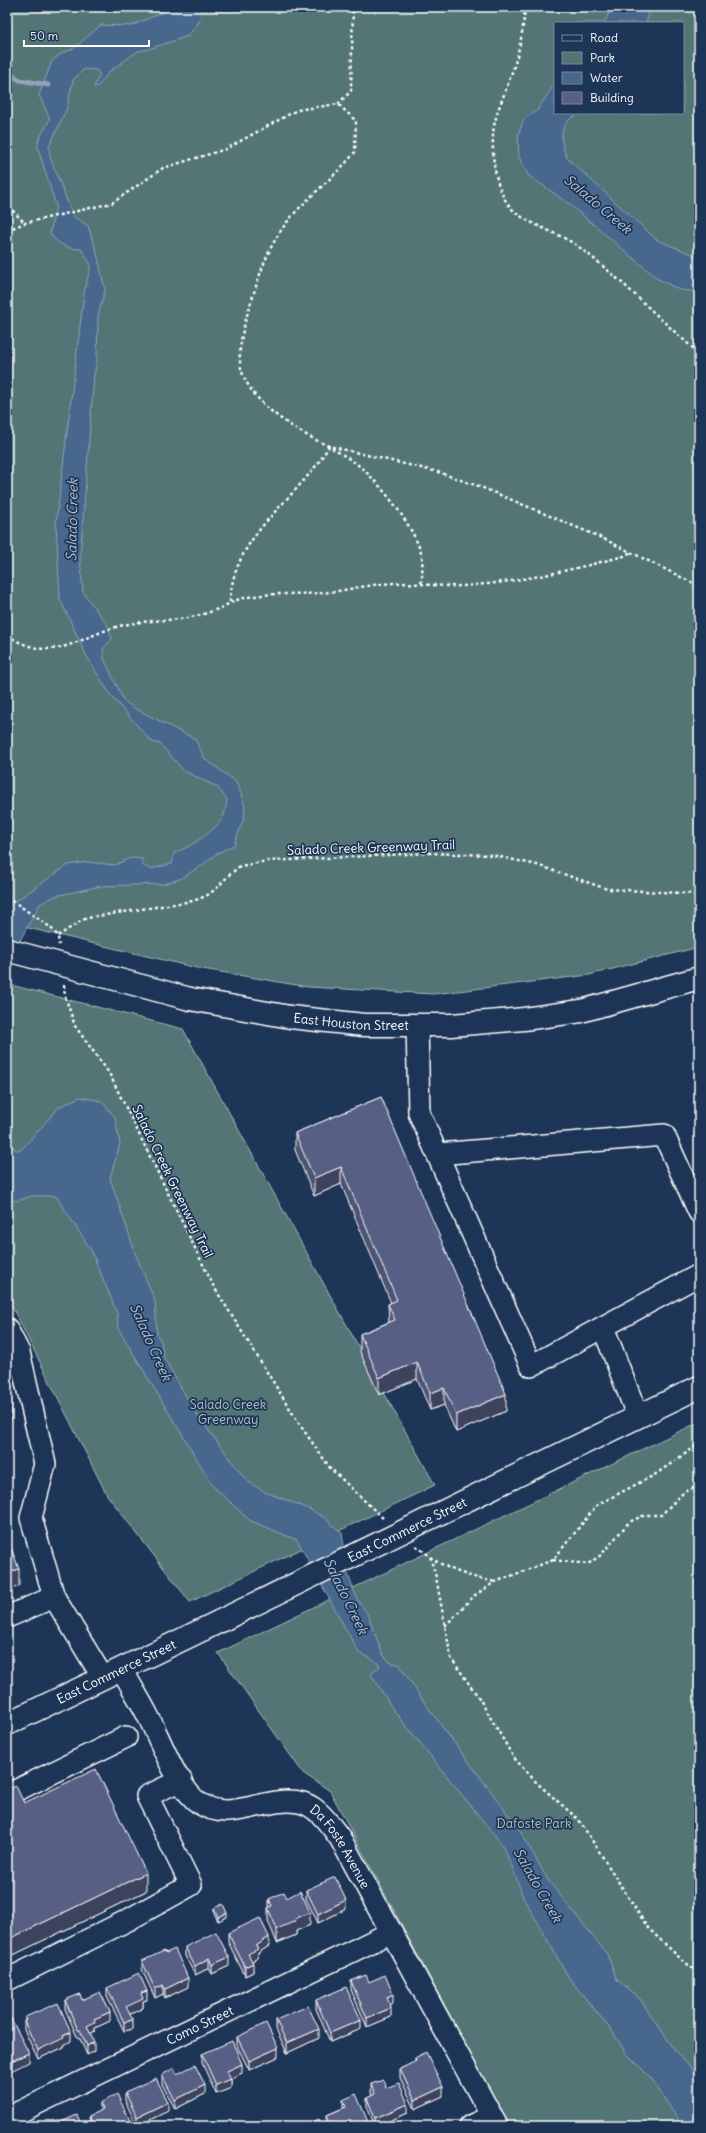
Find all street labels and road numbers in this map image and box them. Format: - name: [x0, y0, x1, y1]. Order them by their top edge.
- street label: Salado Creek Greenway Trail: [287, 836, 455, 859]
- street label: East Houston Street: [293, 1009, 409, 1034]
- street label: Salado Creek Greenway Trail: [128, 1102, 217, 1261]
- street label: East Commerce Street: [345, 1493, 470, 1566]
- street label: East Commerce Street: [54, 1636, 179, 1708]
- street label: Da Foste Avenue: [307, 1801, 374, 1892]
- street label: Como Street: [164, 2002, 237, 2049]

